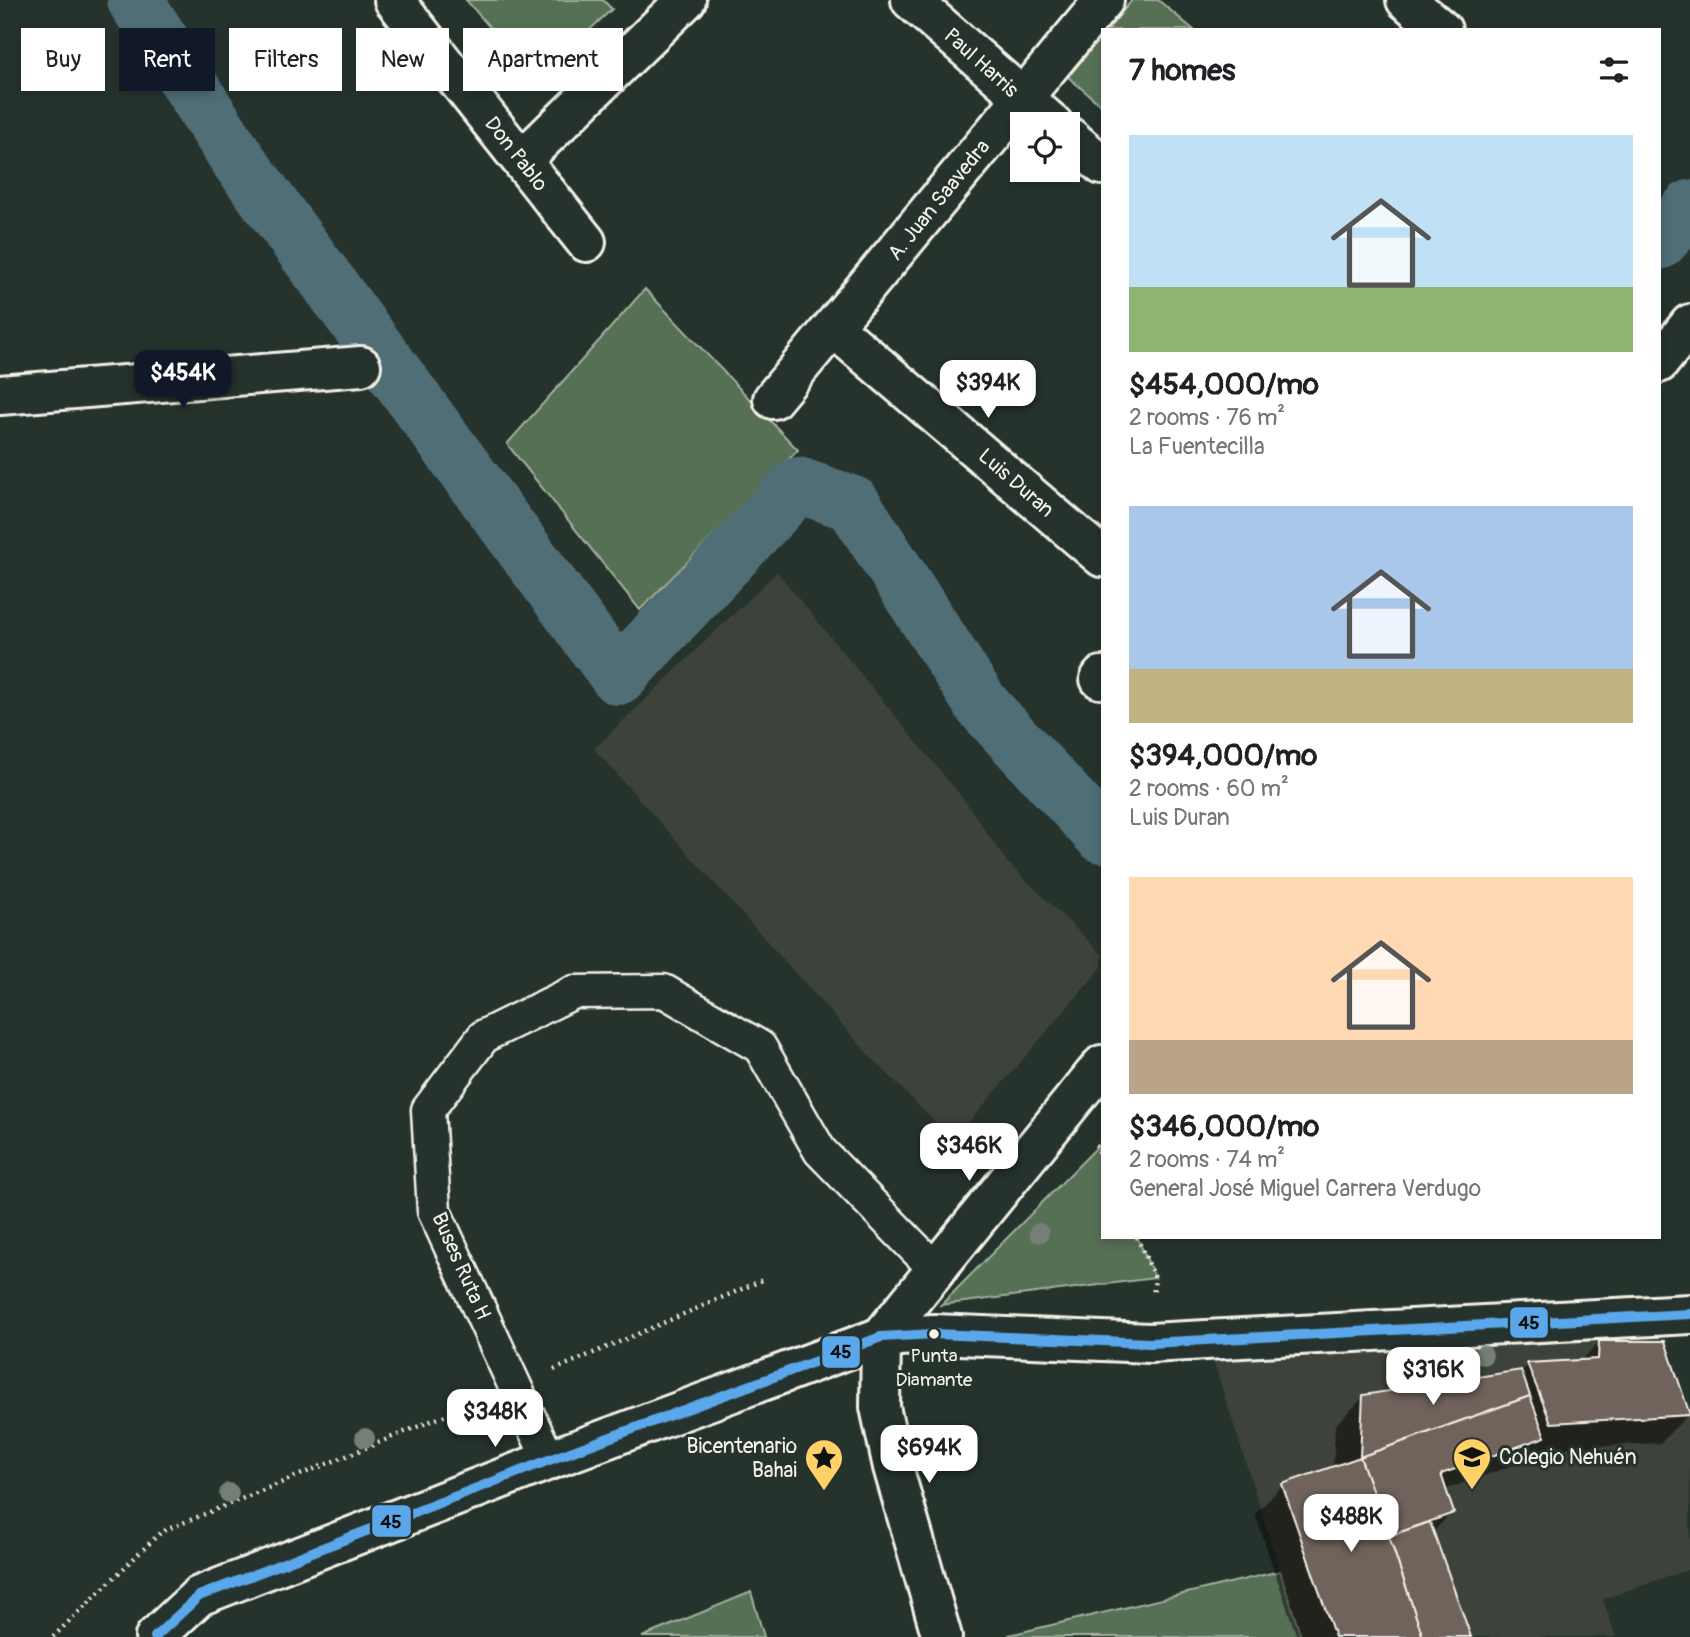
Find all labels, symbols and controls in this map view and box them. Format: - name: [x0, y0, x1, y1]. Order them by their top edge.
- street label: Paul Harris: [938, 22, 1024, 104]
- chip: Buy: [21, 28, 105, 91]
- chip: Rent: [119, 28, 215, 91]
- chip: Filters: [229, 28, 342, 91]
- chip: New: [356, 28, 449, 91]
- chip: Apartment: [463, 28, 623, 91]
- icon: filters: [1595, 51, 1633, 89]
- text: 7 homes: [1129, 52, 1236, 89]
- street label: Don Pablo: [478, 111, 554, 197]
- map controls: [1010, 112, 1080, 182]
- button: locate: [1010, 112, 1080, 182]
- street label: A. Juan Saavedra: [882, 134, 996, 266]
- icon: home: [1318, 180, 1444, 306]
- pin: $454K: [134, 350, 232, 410]
- text: $454K: [150, 358, 216, 387]
- pin: $394K: [939, 360, 1037, 420]
- text: $454,000/mo: [1129, 366, 1319, 403]
- text: $394K: [956, 368, 1020, 397]
- text: 2 rooms · 76 m²: [1129, 403, 1285, 432]
- text: La Fuentecilla: [1129, 432, 1265, 461]
- street label: Luis Duran: [972, 443, 1060, 523]
- icon: home: [1318, 551, 1444, 677]
- text: $394,000/mo: [1129, 737, 1317, 774]
- text: 2 rooms · 60 m²: [1129, 774, 1289, 803]
- text: Luis Duran: [1129, 803, 1230, 832]
- icon: home: [1318, 922, 1444, 1048]
- text: $346,000/mo: [1129, 1108, 1319, 1145]
- pin: $346K: [920, 1124, 1018, 1183]
- text: $346K: [936, 1131, 1002, 1160]
- text: 2 rooms · 74 m²: [1129, 1145, 1285, 1174]
- text: General José Miguel Carrera Verdugo: [1129, 1174, 1481, 1203]
- street label: Buses Ruta H: [425, 1208, 497, 1324]
- line badge: 45: [1509, 1306, 1549, 1339]
- text: 45: [1518, 1311, 1540, 1335]
- marker: Punta Diamante: [927, 1327, 941, 1341]
- line badge: 45: [821, 1335, 861, 1369]
- text: 45: [830, 1340, 852, 1364]
- place label: Punta Diamante: [896, 1344, 973, 1392]
- pin: $316K: [1384, 1348, 1482, 1407]
- text: $316K: [1402, 1355, 1464, 1384]
- pin: $348K: [446, 1390, 544, 1449]
- text: $348K: [463, 1397, 527, 1426]
- pin: $694K: [880, 1426, 978, 1485]
- place label: Bicentenario Bahai: [687, 1433, 797, 1484]
- text: $694K: [897, 1433, 961, 1462]
- school or university icon: Colegio Nehuén: [1451, 1436, 1493, 1491]
- place icon: Bicentenario Bahai: [803, 1437, 845, 1492]
- place label: Colegio Nehuén: [1499, 1444, 1637, 1471]
- pin: $488K: [1302, 1494, 1400, 1554]
- text: $488K: [1320, 1502, 1382, 1531]
- line badge: 45: [371, 1504, 412, 1538]
- text: 45: [380, 1510, 402, 1534]

